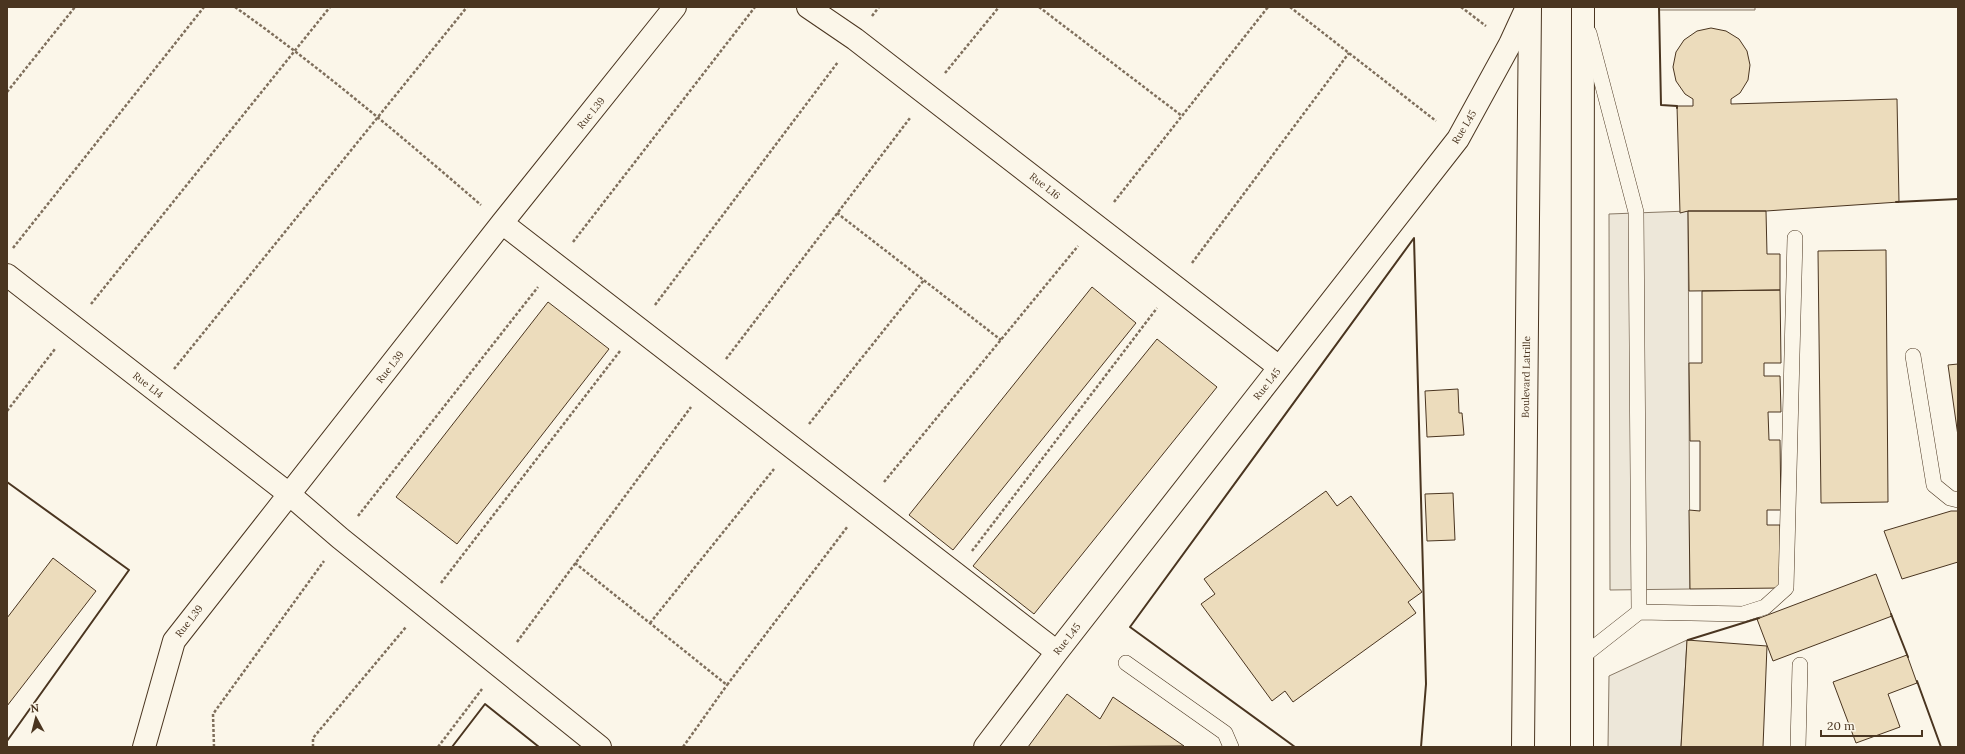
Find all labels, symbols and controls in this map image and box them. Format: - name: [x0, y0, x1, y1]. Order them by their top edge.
- street label: Rue L39: [574, 94, 608, 132]
- street label: Rue L45: [1449, 108, 1479, 146]
- street label: Rue L16: [1027, 170, 1063, 202]
- street label: Boulevard Latrille: [1519, 335, 1533, 418]
- street label: Rue L39: [373, 348, 407, 386]
- street label: Rue L45: [1250, 365, 1284, 403]
- street label: Rue L14: [130, 369, 166, 401]
- street label: Rue L39: [172, 602, 206, 640]
- street label: Rue L45: [1050, 620, 1084, 658]
- north arrow: [16, 698, 56, 738]
- text: N: [30, 701, 40, 716]
- scale bar: [1821, 712, 1922, 738]
- text: 20 m: [1827, 718, 1855, 733]

